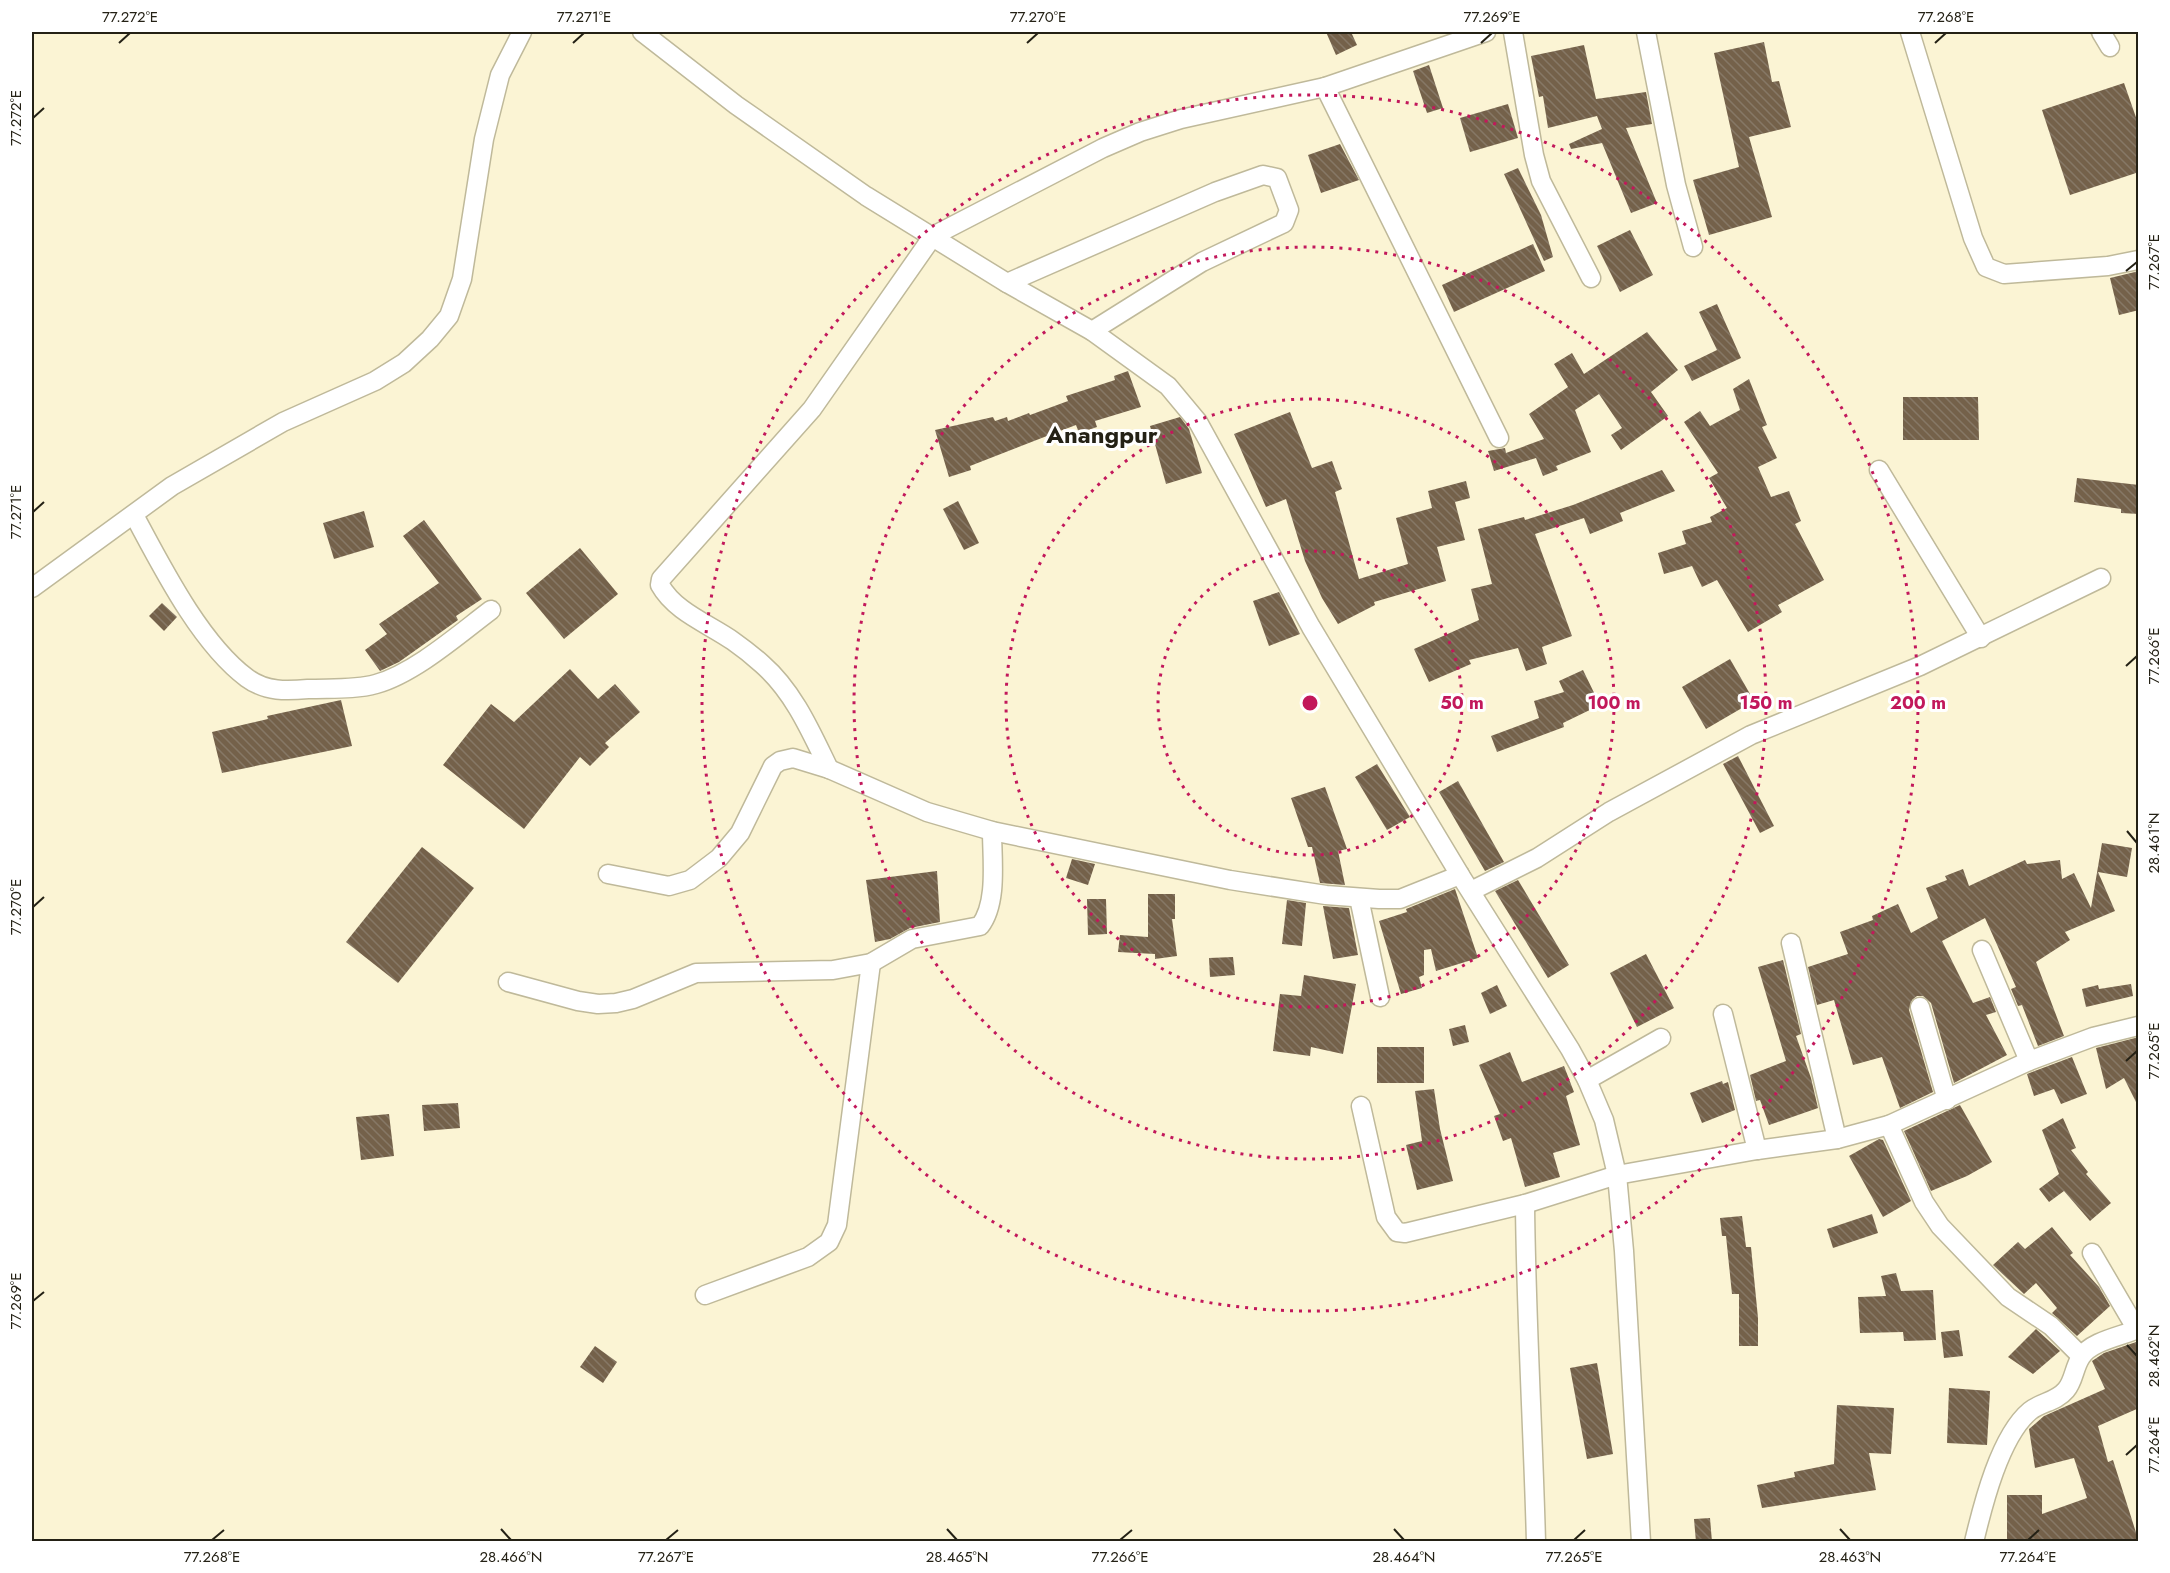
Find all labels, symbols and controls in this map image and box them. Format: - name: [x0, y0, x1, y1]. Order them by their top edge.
- text: 77.272°E: [102, 6, 158, 28]
- text: 77.271°E: [557, 6, 611, 28]
- text: 77.270°E: [1010, 6, 1066, 28]
- text: 77.269°E: [1464, 6, 1521, 28]
- text: 77.268°E: [1918, 6, 1974, 28]
- text: 77.272°E: [5, 90, 27, 146]
- text: 77.267°E: [2143, 234, 2165, 290]
- district label: Anangpur: [1045, 417, 1158, 452]
- text: 77.271°E: [5, 485, 27, 539]
- text: 77.266°E: [2143, 628, 2165, 685]
- text: 50 m: [1440, 690, 1484, 716]
- text: 100 m: [1587, 690, 1641, 716]
- text: 150 m: [1740, 690, 1792, 716]
- text: 200 m: [1890, 690, 1946, 716]
- centre of rings: [1300, 693, 1320, 713]
- text: 28.461°N: [2143, 813, 2165, 873]
- text: 77.270°E: [5, 879, 27, 935]
- text: 77.265°E: [2143, 1023, 2165, 1079]
- text: 77.269°E: [5, 1273, 27, 1330]
- text: 28.462°N: [2143, 1325, 2165, 1387]
- text: 77.264°E: [2143, 1416, 2165, 1474]
- text: 77.268°E: [184, 1546, 240, 1568]
- text: 28.466°N: [480, 1546, 542, 1568]
- text: 77.267°E: [638, 1546, 694, 1568]
- text: 28.465°N: [926, 1546, 988, 1568]
- text: 77.266°E: [1092, 1546, 1149, 1568]
- text: 28.464°N: [1373, 1546, 1435, 1568]
- text: 77.265°E: [1546, 1546, 1602, 1568]
- text: 28.463°N: [1819, 1546, 1881, 1568]
- text: 77.264°E: [1999, 1546, 2057, 1568]

